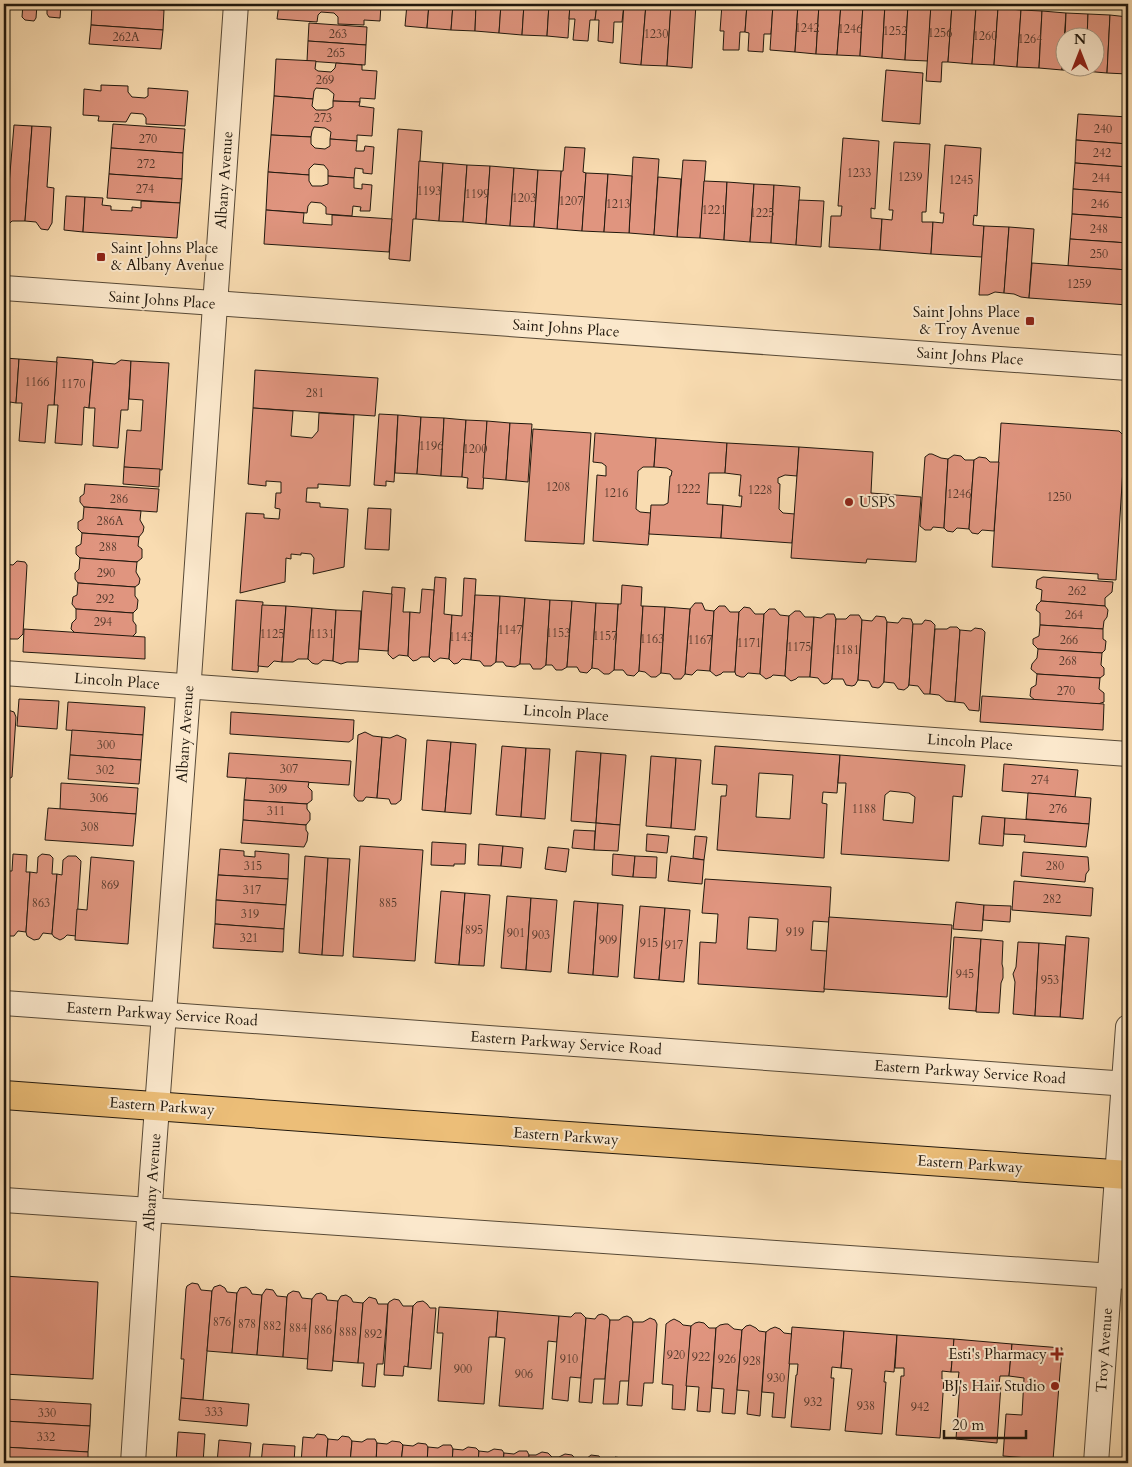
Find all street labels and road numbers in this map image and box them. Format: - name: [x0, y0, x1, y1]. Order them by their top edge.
- street label: Albany Avenue: [211, 130, 237, 230]
- street label: Saint Johns Place: [108, 286, 216, 314]
- street label: Saint Johns Place: [512, 314, 620, 342]
- street label: Saint Johns Place: [916, 342, 1024, 370]
- street label: Lincoln Place: [73, 668, 161, 694]
- street label: Albany Avenue: [172, 684, 198, 784]
- street label: Lincoln Place: [522, 700, 610, 726]
- street label: Lincoln Place: [926, 729, 1014, 755]
- street label: Eastern Parkway Service Road: [66, 997, 258, 1031]
- street label: Eastern Parkway Service Road: [470, 1026, 662, 1060]
- street label: Eastern Parkway Service Road: [874, 1055, 1066, 1089]
- street label: Eastern Parkway: [109, 1092, 215, 1120]
- street label: Eastern Parkway: [513, 1122, 619, 1150]
- street label: Albany Avenue: [139, 1132, 165, 1232]
- street label: Eastern Parkway: [917, 1150, 1023, 1178]
- street label: Troy Avenue: [1091, 1307, 1117, 1393]

